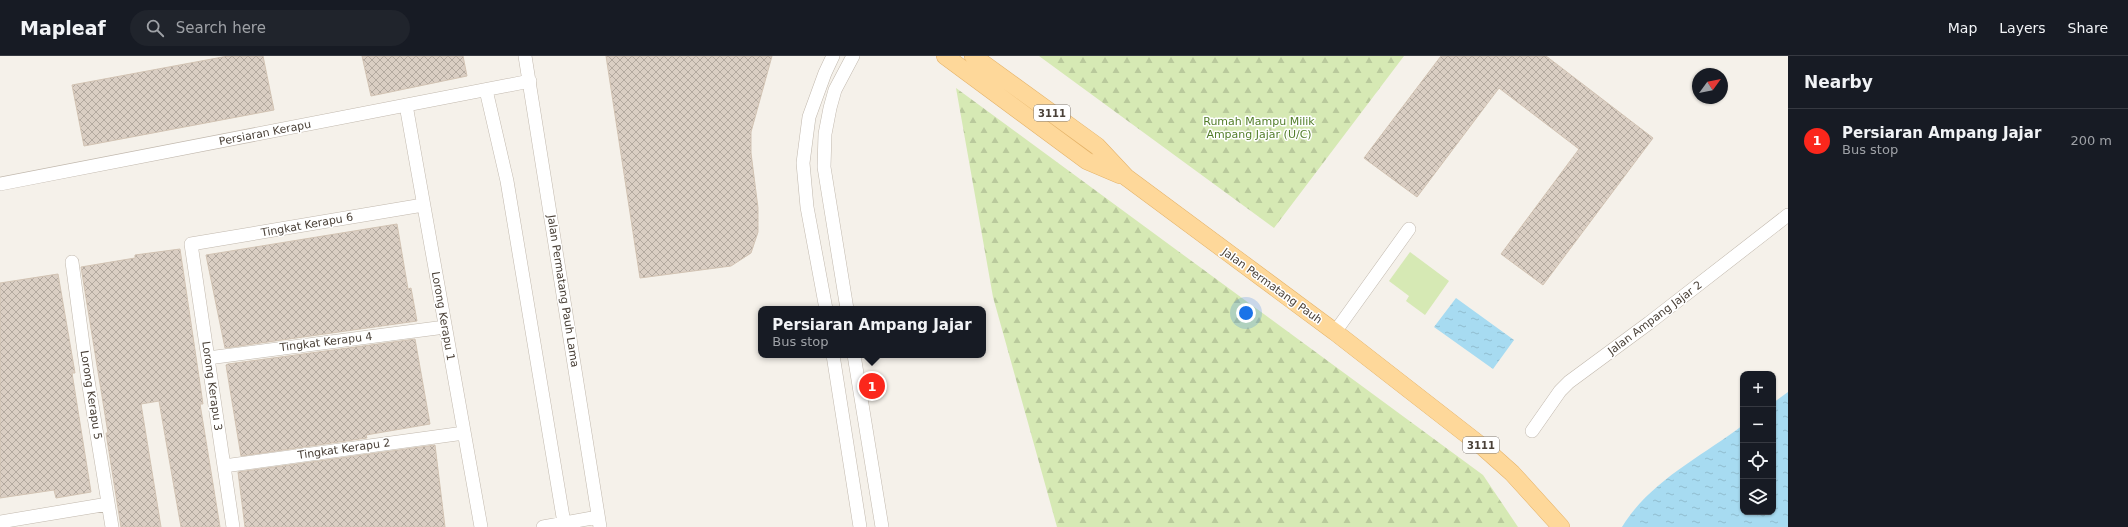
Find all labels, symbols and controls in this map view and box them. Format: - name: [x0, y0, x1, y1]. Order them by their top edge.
- search box: [130, 10, 410, 46]
- text: Mapleaf: [20, 17, 106, 39]
- icon: search: [144, 17, 166, 39]
- text: Search here: [176, 19, 266, 37]
- text: Map: [1948, 20, 1977, 36]
- text: Layers: [1999, 20, 2046, 36]
- text: Share: [2068, 20, 2108, 36]
- north arrow: [1692, 68, 1728, 104]
- text: Nearby: [1804, 72, 1873, 92]
- road number: 3111: [1034, 105, 1070, 121]
- park label: Rumah Mampu Milik Ampang Jajar (U/C): [1203, 115, 1315, 141]
- street label: Persiaran Kerapu: [218, 118, 312, 148]
- text: Persiaran Ampang Jajar: [1842, 124, 2041, 142]
- text: 1: [1812, 133, 1822, 148]
- text: 200 m: [2070, 133, 2112, 148]
- text: Bus stop: [1842, 142, 1898, 157]
- street label: Tingkat Kerapu 6: [259, 211, 354, 240]
- street label: Jalan Permatang Pauh Lama: [544, 213, 581, 368]
- street label: Jalan Permatang Pauh: [1219, 245, 1325, 327]
- street label: Lorong Kerapu 1: [429, 270, 457, 362]
- street label: Jalan Ampang Jajar 2: [1605, 278, 1705, 358]
- your location: [1236, 303, 1256, 323]
- popup: [758, 306, 986, 358]
- text: Persiaran Ampang Jajar: [772, 316, 972, 334]
- street label: Tingkat Kerapu 4: [278, 330, 373, 354]
- text: Bus stop: [772, 334, 829, 349]
- street label: Lorong Kerapu 3: [199, 340, 225, 432]
- street label: Lorong Kerapu 5: [78, 349, 104, 441]
- pin: 1: [859, 371, 885, 401]
- map controls: [1740, 371, 1776, 515]
- button: +: [1740, 371, 1776, 407]
- button: −: [1740, 407, 1776, 443]
- street label: Tingkat Kerapu 2: [296, 436, 391, 462]
- road number: 3111: [1463, 437, 1499, 453]
- button: locate: [1740, 443, 1776, 479]
- button: layers: [1740, 479, 1776, 515]

